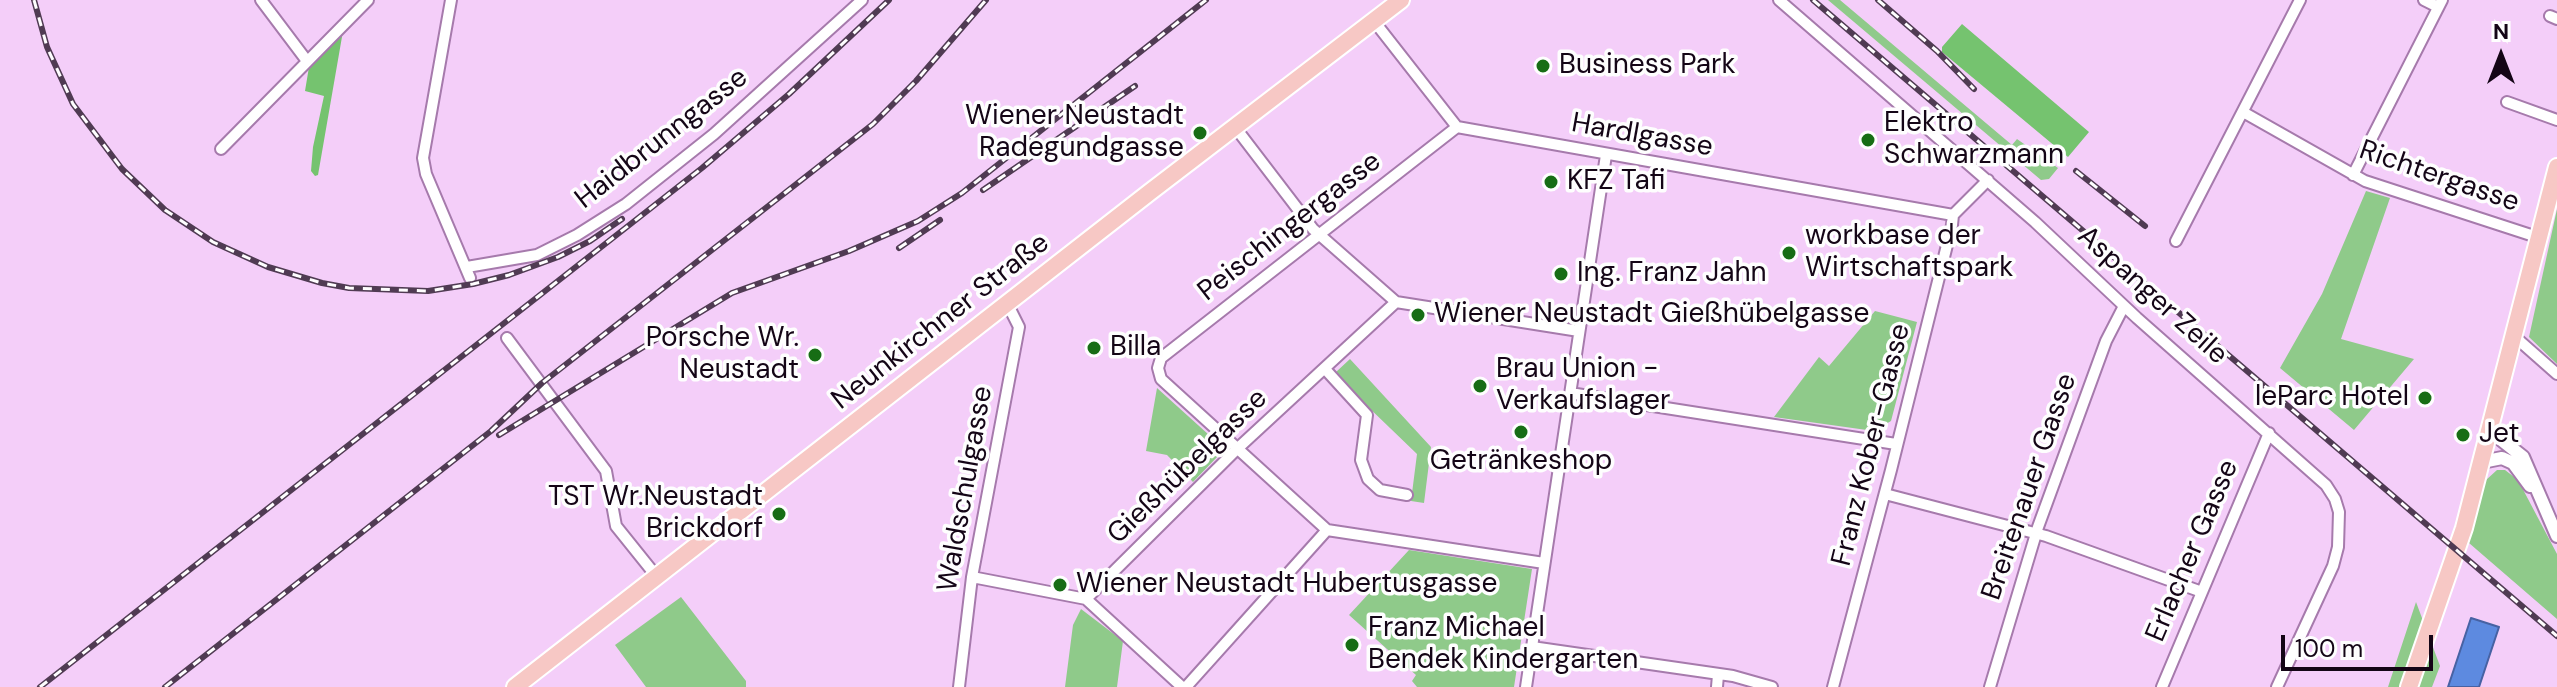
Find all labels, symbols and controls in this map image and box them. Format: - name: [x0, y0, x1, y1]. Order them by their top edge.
- north arrow: [2461, 16, 2541, 96]
- text: N: [2493, 17, 2509, 46]
- place label: Business Park: [1559, 49, 1736, 83]
- marker: Business Park: [1534, 57, 1552, 75]
- street label: Haidbrunngasse: [569, 61, 755, 217]
- place label: Wiener Neustadt Radegundgasse: [965, 100, 1184, 166]
- street label: Hardlgasse: [1569, 107, 1715, 165]
- place label: Elektro Schwarzmann: [1884, 107, 2064, 173]
- marker: Wiener Neustadt Radegundgasse: [1191, 124, 1209, 142]
- marker: Elektro Schwarzmann: [1859, 131, 1877, 149]
- street label: Richtergasse: [2355, 134, 2523, 220]
- street label: Peischingergasse: [1192, 145, 1388, 309]
- place label: KFZ Tafi: [1567, 165, 1666, 199]
- marker: KFZ Tafi: [1542, 173, 1560, 191]
- place label: workbase der Wirtschaftspark: [1805, 220, 2013, 286]
- street label: Aspanger Zeile: [2070, 220, 2234, 372]
- street label: Neunkirchner Straße: [826, 227, 1056, 417]
- marker: workbase der Wirtschaftspark: [1780, 244, 1798, 262]
- place label: Ing. Franz Jahn: [1577, 257, 1767, 291]
- marker: Ing. Franz Jahn: [1552, 265, 1570, 283]
- place label: Wiener Neustadt Gießhübelgasse: [1434, 298, 1869, 332]
- marker: Wiener Neustadt Gießhübelgasse: [1409, 306, 1427, 324]
- street label: Franz Kober-Gasse: [1826, 320, 1918, 570]
- place label: Porsche Wr. Neustadt: [646, 322, 799, 388]
- place label: Billa: [1110, 331, 1161, 365]
- marker: Billa: [1085, 339, 1103, 357]
- marker: Porsche Wr. Neustadt: [806, 346, 824, 364]
- place label: Brau Union - Verkaufslager: [1496, 353, 1670, 419]
- street label: Breitenauer Gasse: [1975, 369, 2085, 605]
- marker: Brau Union - Verkaufslager: [1471, 377, 1489, 395]
- place label: leParc Hotel: [2255, 381, 2409, 415]
- street label: Gießhübelgasse: [1101, 382, 1275, 552]
- street label: Waldschulgasse: [931, 384, 1001, 594]
- marker: leParc Hotel: [2416, 389, 2434, 407]
- place label: Jet: [2479, 418, 2519, 452]
- marker: Getränkeshop: [1512, 423, 1530, 441]
- marker: Jet: [2454, 426, 2472, 444]
- place label: Getränkeshop: [1430, 445, 1612, 479]
- street label: Erlacher Gasse: [2140, 455, 2246, 647]
- place label: TST Wr.Neustadt Brickdorf: [548, 481, 763, 547]
- marker: TST Wr.Neustadt Brickdorf: [770, 505, 788, 523]
- place label: Wiener Neustadt Hubertusgasse: [1076, 568, 1497, 602]
- marker: Wiener Neustadt Hubertusgasse: [1051, 576, 1069, 594]
- place label: Franz Michael Bendek Kindergarten: [1368, 612, 1638, 678]
- scale bar: [2285, 619, 2437, 669]
- text: 100 m: [2295, 633, 2363, 664]
- marker: Franz Michael Bendek Kindergarten: [1343, 636, 1361, 654]

